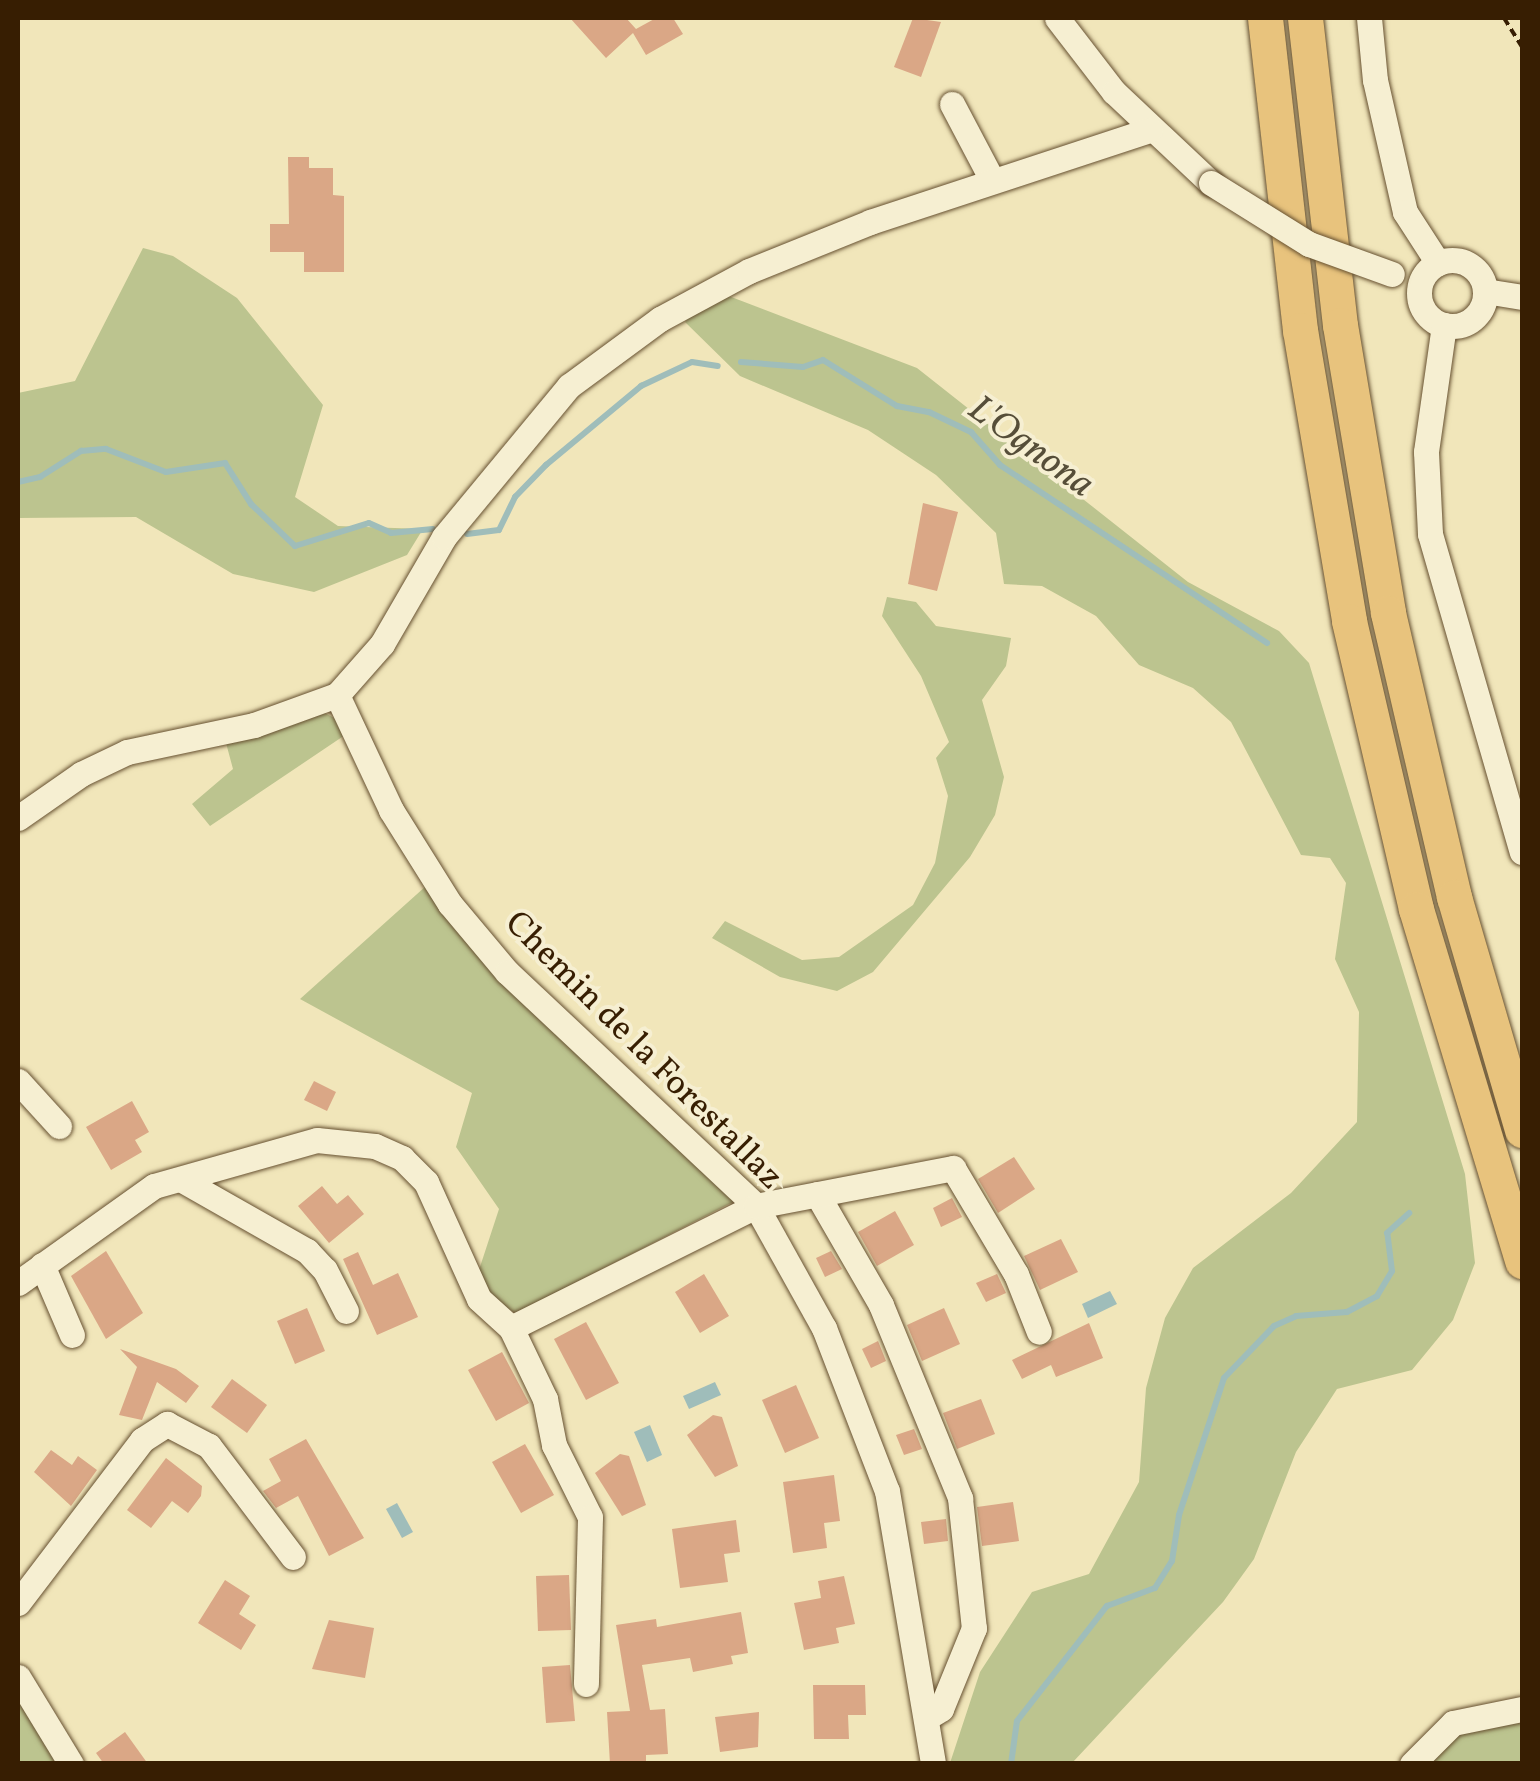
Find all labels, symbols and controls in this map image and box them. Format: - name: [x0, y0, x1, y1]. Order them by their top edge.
- water label: L'Ognona: [958, 387, 1102, 509]
- street label: Chemin de la Forestallaz: [495, 903, 791, 1199]

